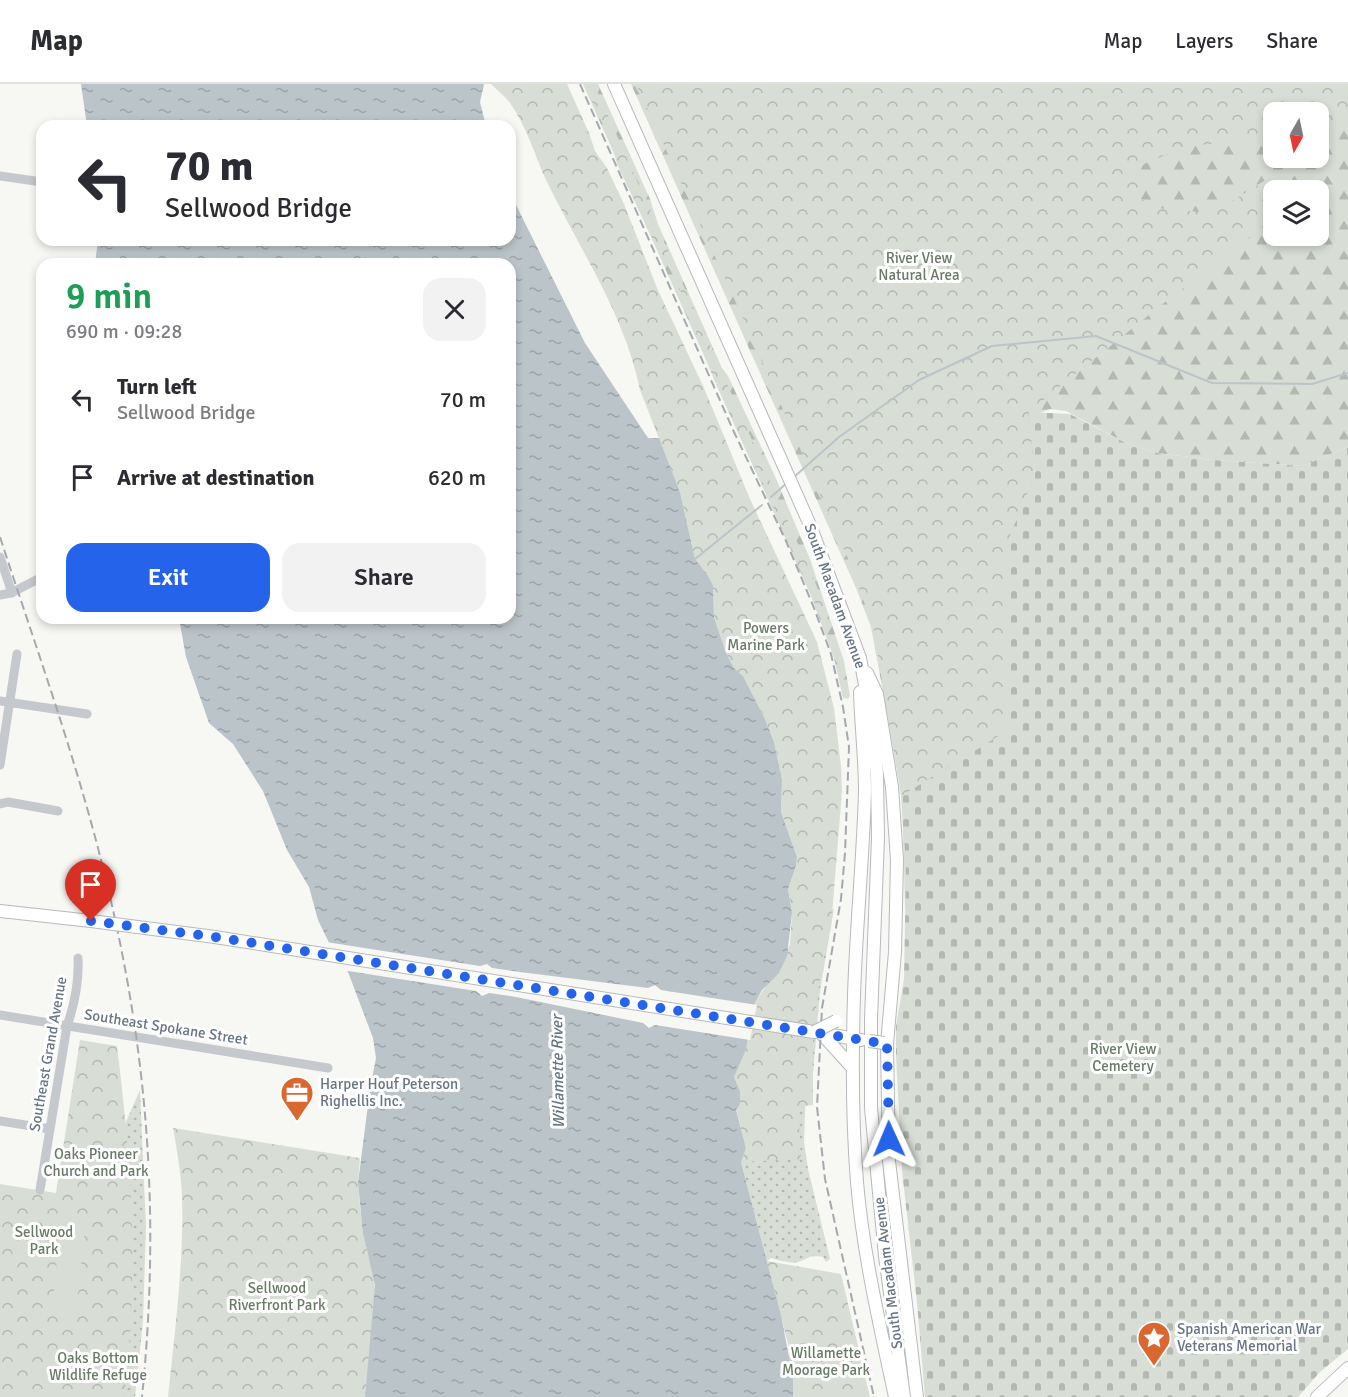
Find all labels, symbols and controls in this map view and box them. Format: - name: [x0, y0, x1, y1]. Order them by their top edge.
- text: Map: [30, 24, 83, 58]
- text: Map: [1104, 28, 1142, 54]
- text: Layers: [1175, 28, 1233, 54]
- text: Share: [1266, 28, 1318, 54]
- north arrow: [1263, 102, 1329, 168]
- map controls: [1263, 102, 1329, 246]
- text: 70 m: [165, 141, 254, 192]
- icon: left: [66, 144, 144, 222]
- button: layers: [1263, 180, 1329, 246]
- text: Sellwood Bridge: [165, 192, 352, 225]
- park label: River View Natural Area: [878, 249, 960, 284]
- text: 9 min: [66, 274, 152, 319]
- button: close: [423, 278, 486, 341]
- text: 690 m · 09:28: [66, 319, 182, 344]
- text: Turn left: [117, 373, 197, 400]
- icon: left: [66, 383, 99, 416]
- text: 70 m: [440, 386, 486, 413]
- text: Sellwood Bridge: [117, 400, 256, 425]
- icon: arrive: [66, 461, 99, 494]
- text: Arrive at destination: [117, 464, 314, 491]
- text: 620 m: [428, 464, 486, 491]
- street label: South Macadam Avenue: [800, 521, 870, 671]
- button: Exit: [66, 543, 270, 612]
- button: Share: [282, 543, 486, 612]
- park label: Powers Marine Park: [727, 619, 805, 654]
- pin: [65, 859, 116, 921]
- icon: arrive: [74, 868, 107, 901]
- street label: Southeast Grand Avenue: [26, 975, 70, 1133]
- street label: Southeast Spokane Street: [83, 1005, 249, 1049]
- water label: Willamette River: [547, 1013, 569, 1129]
- park label: River View Cemetery: [1090, 1040, 1157, 1075]
- office icon: Harper Houf Peterson Righellis Inc.: [279, 1075, 315, 1122]
- place label: Harper Houf Peterson Righellis Inc.: [320, 1075, 458, 1110]
- position arrow: [857, 1107, 921, 1171]
- park label: Oaks Pioneer Church and Park: [43, 1145, 149, 1180]
- street label: South Macadam Avenue: [870, 1196, 906, 1350]
- park label: Sellwood Park: [15, 1223, 73, 1258]
- park label: Sellwood Riverfront Park: [229, 1279, 326, 1314]
- place icon: Spanish American War Veterans Memorial: [1136, 1320, 1172, 1367]
- place label: Spanish American War Veterans Memorial: [1177, 1320, 1322, 1355]
- park label: Willamette Moorage Park: [782, 1344, 871, 1379]
- park label: Oaks Bottom Wildlife Refuge: [49, 1349, 147, 1384]

